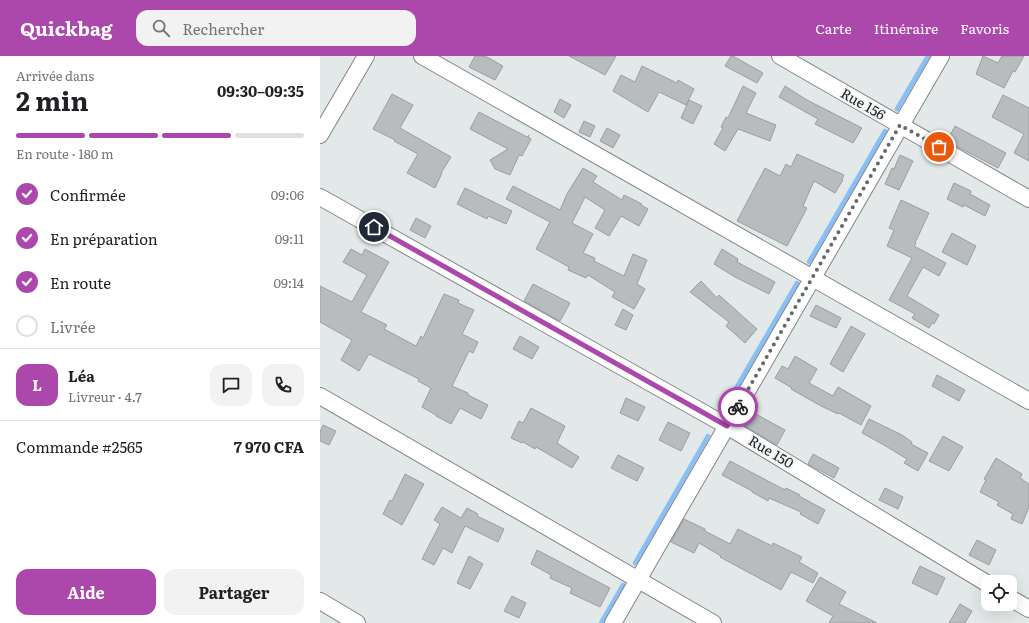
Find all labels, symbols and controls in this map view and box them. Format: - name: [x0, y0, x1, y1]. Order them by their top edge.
- search box: [136, 10, 416, 46]
- text: Quickbag: [20, 14, 112, 42]
- icon: search: [150, 17, 172, 39]
- text: Rechercher: [182, 17, 264, 40]
- text: Carte: [815, 18, 852, 38]
- text: Itinéraire: [874, 18, 938, 38]
- text: Favoris: [960, 18, 1009, 38]
- text: Arrivée dans: [16, 66, 94, 85]
- text: 09:30–09:35: [217, 79, 304, 102]
- text: 2 min: [16, 80, 89, 119]
- street label: Rue 156: [837, 82, 890, 124]
- pin: [922, 130, 956, 164]
- icon: bag: [928, 136, 950, 158]
- text: En route · 180 m: [16, 144, 114, 163]
- icon: check: [16, 183, 38, 205]
- text: Confirmée: [50, 183, 126, 206]
- text: 09:06: [271, 185, 304, 204]
- pin: [357, 210, 391, 244]
- icon: home: [363, 216, 385, 238]
- icon: check: [16, 227, 38, 249]
- text: En préparation: [50, 227, 158, 250]
- text: 09:11: [275, 229, 304, 248]
- icon: check: [16, 271, 38, 293]
- text: En route: [50, 271, 111, 294]
- text: 09:14: [273, 273, 304, 292]
- text: Livrée: [50, 315, 96, 338]
- text: Léa: [68, 364, 95, 387]
- button: chat: [210, 364, 252, 406]
- button: phone: [262, 364, 304, 406]
- text: L: [32, 373, 42, 396]
- text: Livreur · 4.7: [68, 387, 142, 406]
- courier: [718, 387, 758, 427]
- icon: bike: [727, 396, 749, 418]
- street label: Rue 150: [745, 430, 798, 472]
- text: Commande #2565: [16, 435, 143, 458]
- text: 7 970 CFA: [234, 435, 304, 458]
- button: Aide: [16, 569, 156, 615]
- button: Partager: [164, 569, 304, 615]
- map controls: [981, 575, 1017, 611]
- button: locate: [981, 575, 1017, 611]

